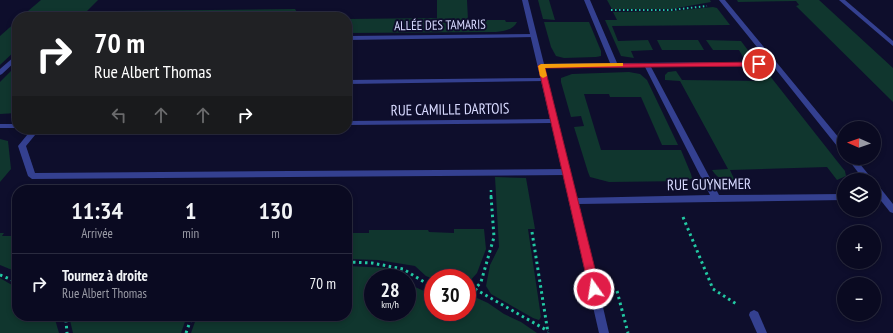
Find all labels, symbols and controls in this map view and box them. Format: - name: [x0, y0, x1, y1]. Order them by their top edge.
- street label: ALLÉE DES TAMARIS: [394, 16, 486, 34]
- text: 70 m: [94, 24, 145, 61]
- icon: right: [28, 28, 80, 80]
- pin: [742, 47, 776, 81]
- icon: arrive: [748, 53, 770, 75]
- text: Rue Albert Thomas: [94, 60, 212, 83]
- street label: RUE CAMILLE DARTOIS: [390, 98, 510, 120]
- icon: left: [108, 104, 130, 126]
- icon: ahead: [150, 104, 172, 126]
- icon: ahead: [192, 104, 214, 126]
- icon: right: [234, 104, 256, 126]
- north arrow: [837, 121, 881, 165]
- map controls: [837, 121, 881, 321]
- button: layers: [837, 173, 881, 217]
- street label: RUE GUYNEMER: [667, 174, 751, 194]
- text: 11:34: [71, 195, 123, 226]
- text: 1: [185, 195, 196, 226]
- text: 130: [258, 195, 293, 226]
- text: Arrivée: [81, 225, 113, 242]
- text: min: [182, 225, 199, 242]
- text: m: [271, 225, 280, 242]
- button: +: [837, 225, 881, 269]
- text: Tournez à droite: [62, 266, 148, 285]
- position arrow: [573, 268, 615, 310]
- speed limit sign: 30: [424, 269, 476, 321]
- icon: right: [28, 273, 50, 295]
- text: 70 m: [310, 274, 336, 293]
- text: 28: [380, 277, 400, 303]
- button: −: [837, 277, 881, 321]
- text: Rue Albert Thomas: [62, 285, 147, 302]
- text: km/h: [381, 298, 399, 311]

